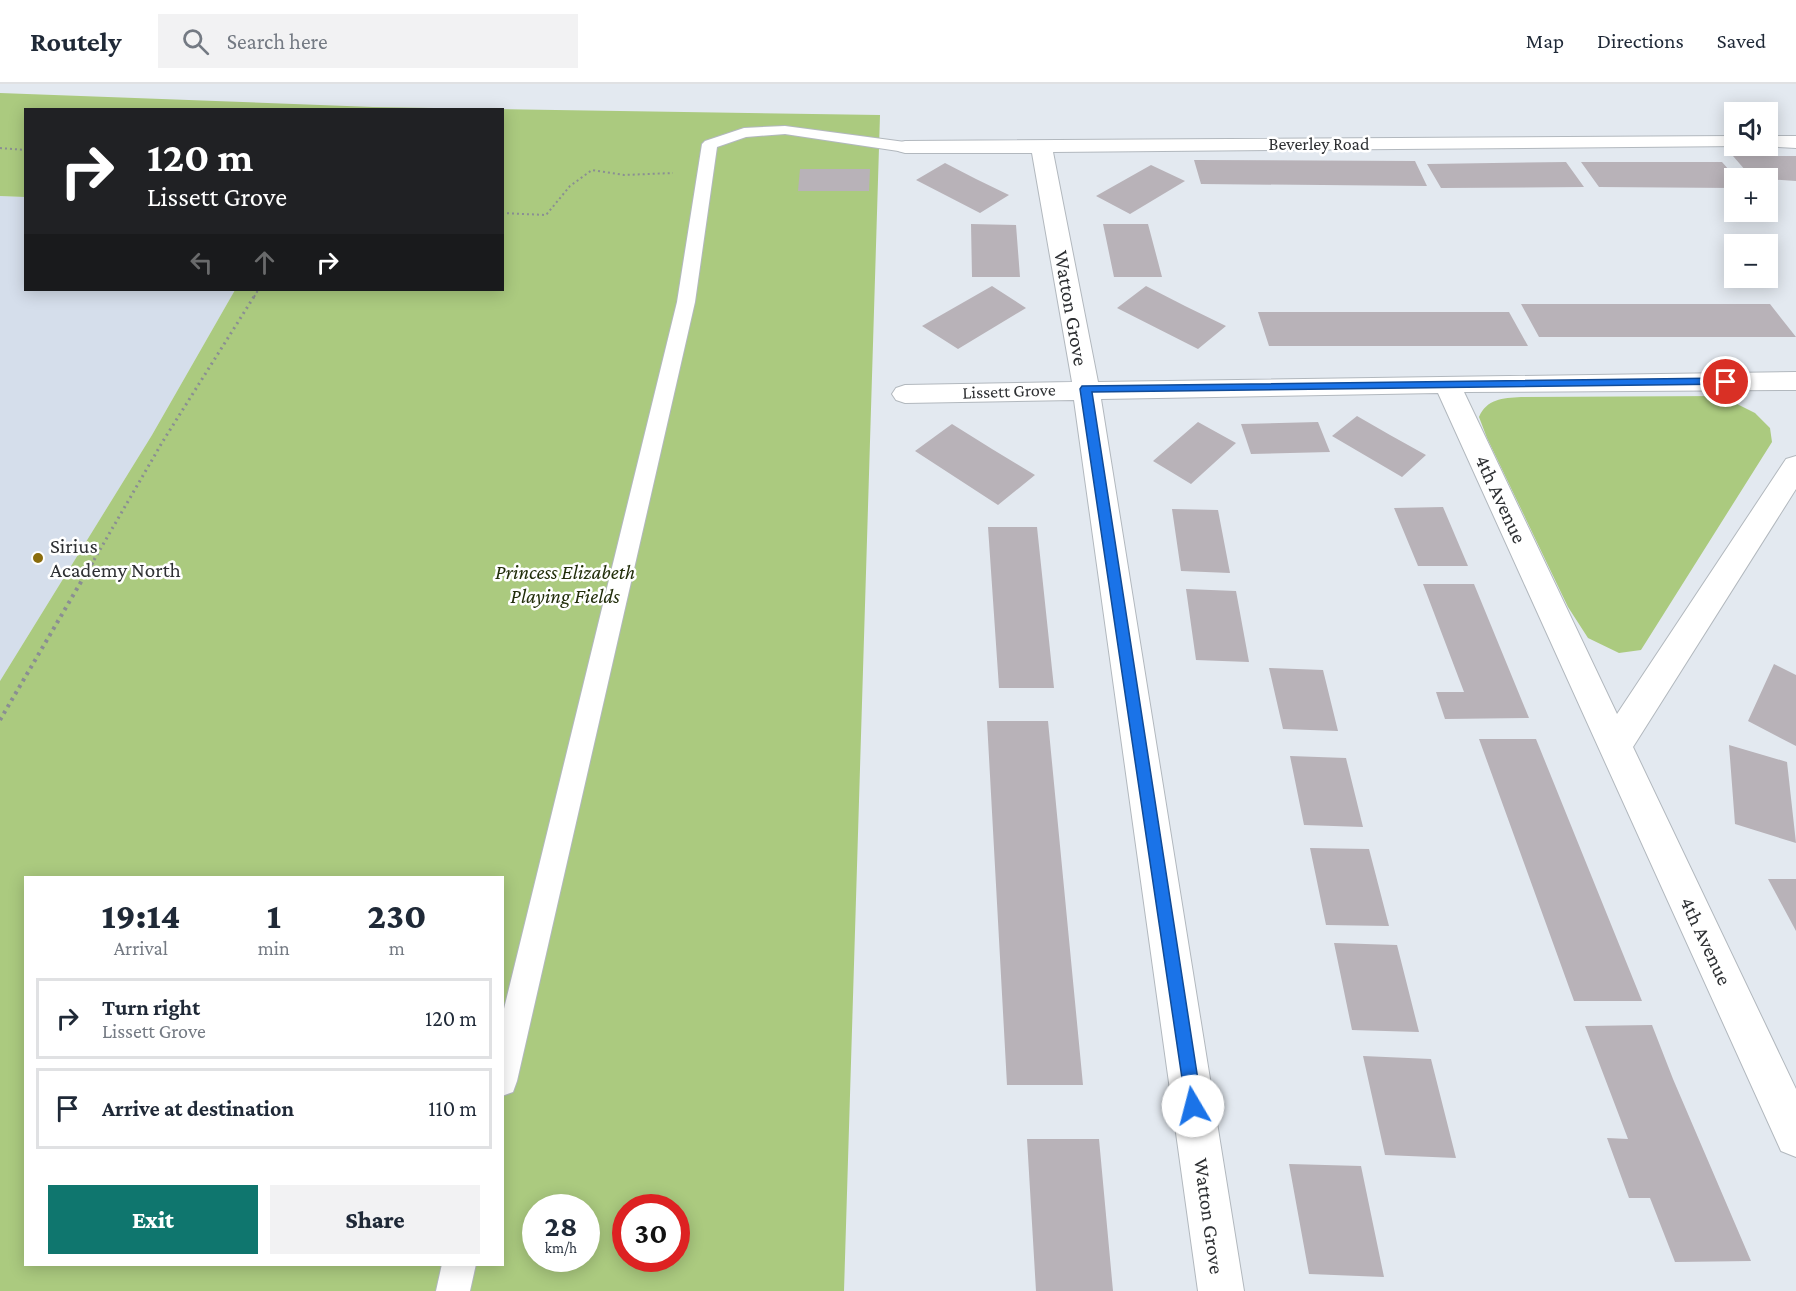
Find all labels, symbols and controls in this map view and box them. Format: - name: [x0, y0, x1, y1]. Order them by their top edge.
- search box: [158, 14, 578, 68]
- icon: search: [179, 25, 212, 58]
- text: Routely: [30, 26, 122, 57]
- text: Search here: [227, 29, 328, 54]
- text: Map: [1526, 29, 1564, 53]
- text: Directions: [1597, 29, 1684, 53]
- text: Saved: [1717, 29, 1766, 53]
- map controls: [1724, 102, 1778, 288]
- button: sound: [1724, 102, 1778, 156]
- icon: right: [48, 132, 126, 210]
- text: 120 m: [147, 133, 253, 180]
- street label: Beverley Road: [1269, 134, 1370, 154]
- button: +: [1724, 168, 1778, 222]
- text: Lissett Grove: [147, 182, 287, 212]
- button: −: [1724, 234, 1778, 288]
- icon: left: [185, 246, 218, 279]
- icon: ahead: [248, 246, 281, 279]
- icon: right: [311, 246, 344, 279]
- street label: Watton Grove: [1049, 248, 1093, 368]
- pin: [1700, 356, 1751, 407]
- icon: arrive: [1709, 365, 1742, 398]
- street label: Lissett Grove: [962, 379, 1056, 403]
- street label: 4th Avenue: [1470, 451, 1532, 547]
- place label: Sirius Academy North: [50, 534, 181, 582]
- marker: Sirius Academy North: [31, 551, 45, 565]
- park label: Princess Elizabeth Playing Fields: [495, 560, 635, 608]
- street label: 4th Avenue: [1675, 893, 1737, 989]
- text: 19:14: [101, 896, 180, 936]
- text: 1: [267, 896, 281, 936]
- text: 230: [367, 896, 426, 936]
- text: Arrival: [114, 937, 168, 959]
- text: min: [258, 937, 290, 959]
- text: m: [389, 937, 405, 959]
- text: Turn right: [102, 995, 200, 1020]
- icon: right: [51, 1002, 84, 1035]
- text: 120 m: [425, 1006, 477, 1031]
- text: Lissett Grove: [102, 1020, 206, 1042]
- position arrow: [1161, 1074, 1225, 1138]
- icon: arrive: [51, 1092, 84, 1125]
- text: Arrive at destination: [102, 1096, 294, 1121]
- text: 110 m: [428, 1096, 477, 1121]
- street label: Watton Grove: [1189, 1156, 1229, 1276]
- button: Exit: [48, 1185, 258, 1254]
- button: Share: [270, 1185, 480, 1254]
- speed limit sign: 30: [612, 1194, 690, 1272]
- text: 28: [545, 1209, 577, 1242]
- text: km/h: [545, 1240, 577, 1256]

